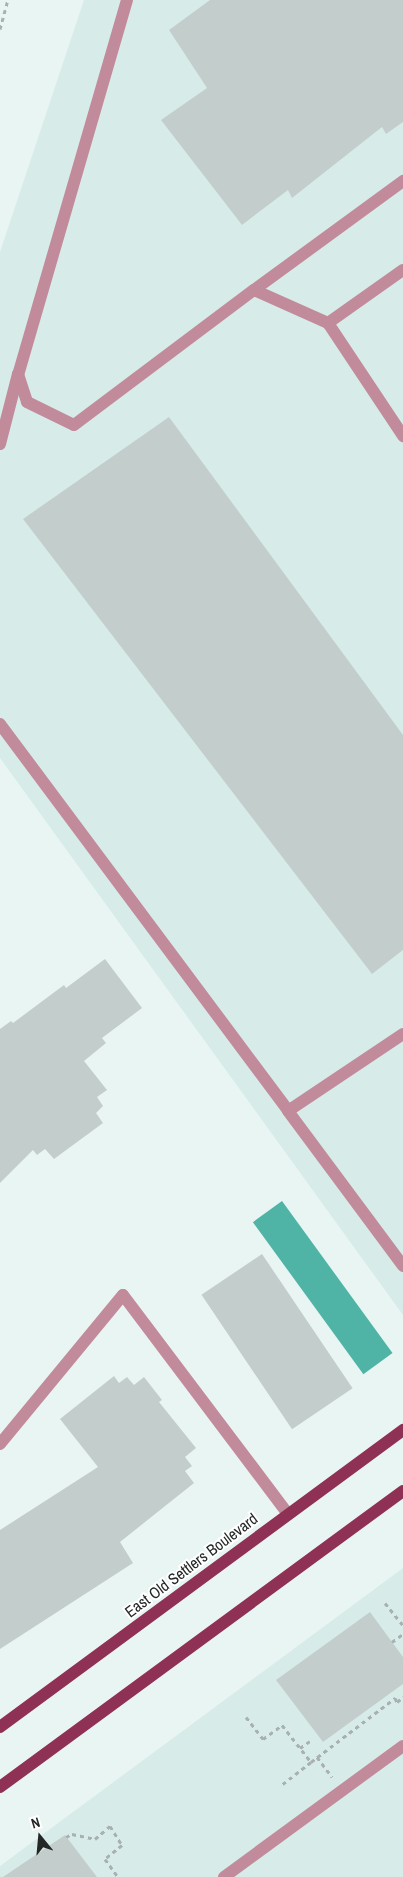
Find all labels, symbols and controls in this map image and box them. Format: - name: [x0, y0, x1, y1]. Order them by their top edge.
- street label: East Old Settlers Boulevard: [121, 1509, 261, 1621]
- north arrow: [15, 1812, 65, 1862]
- text: N: [29, 1813, 42, 1832]

